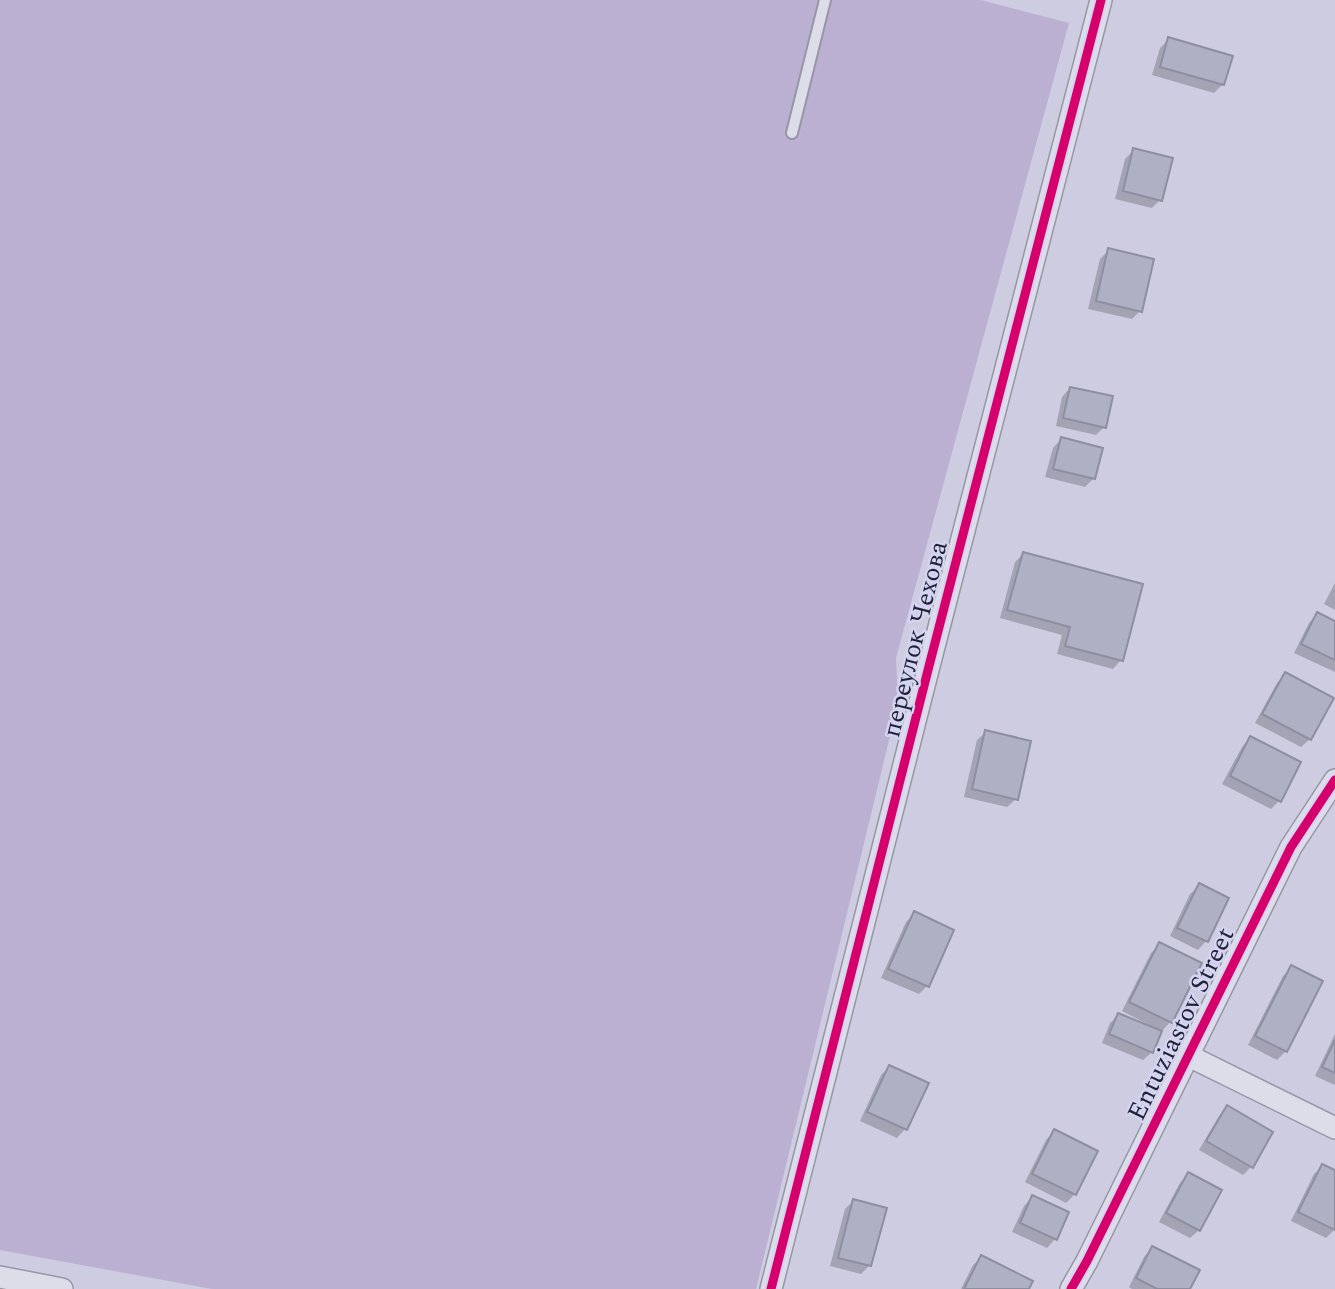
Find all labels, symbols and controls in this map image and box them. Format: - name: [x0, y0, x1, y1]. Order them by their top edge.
- street label: переулок Чехова: [871, 536, 959, 741]
- street label: Entuziastov Street: [1117, 921, 1245, 1127]

